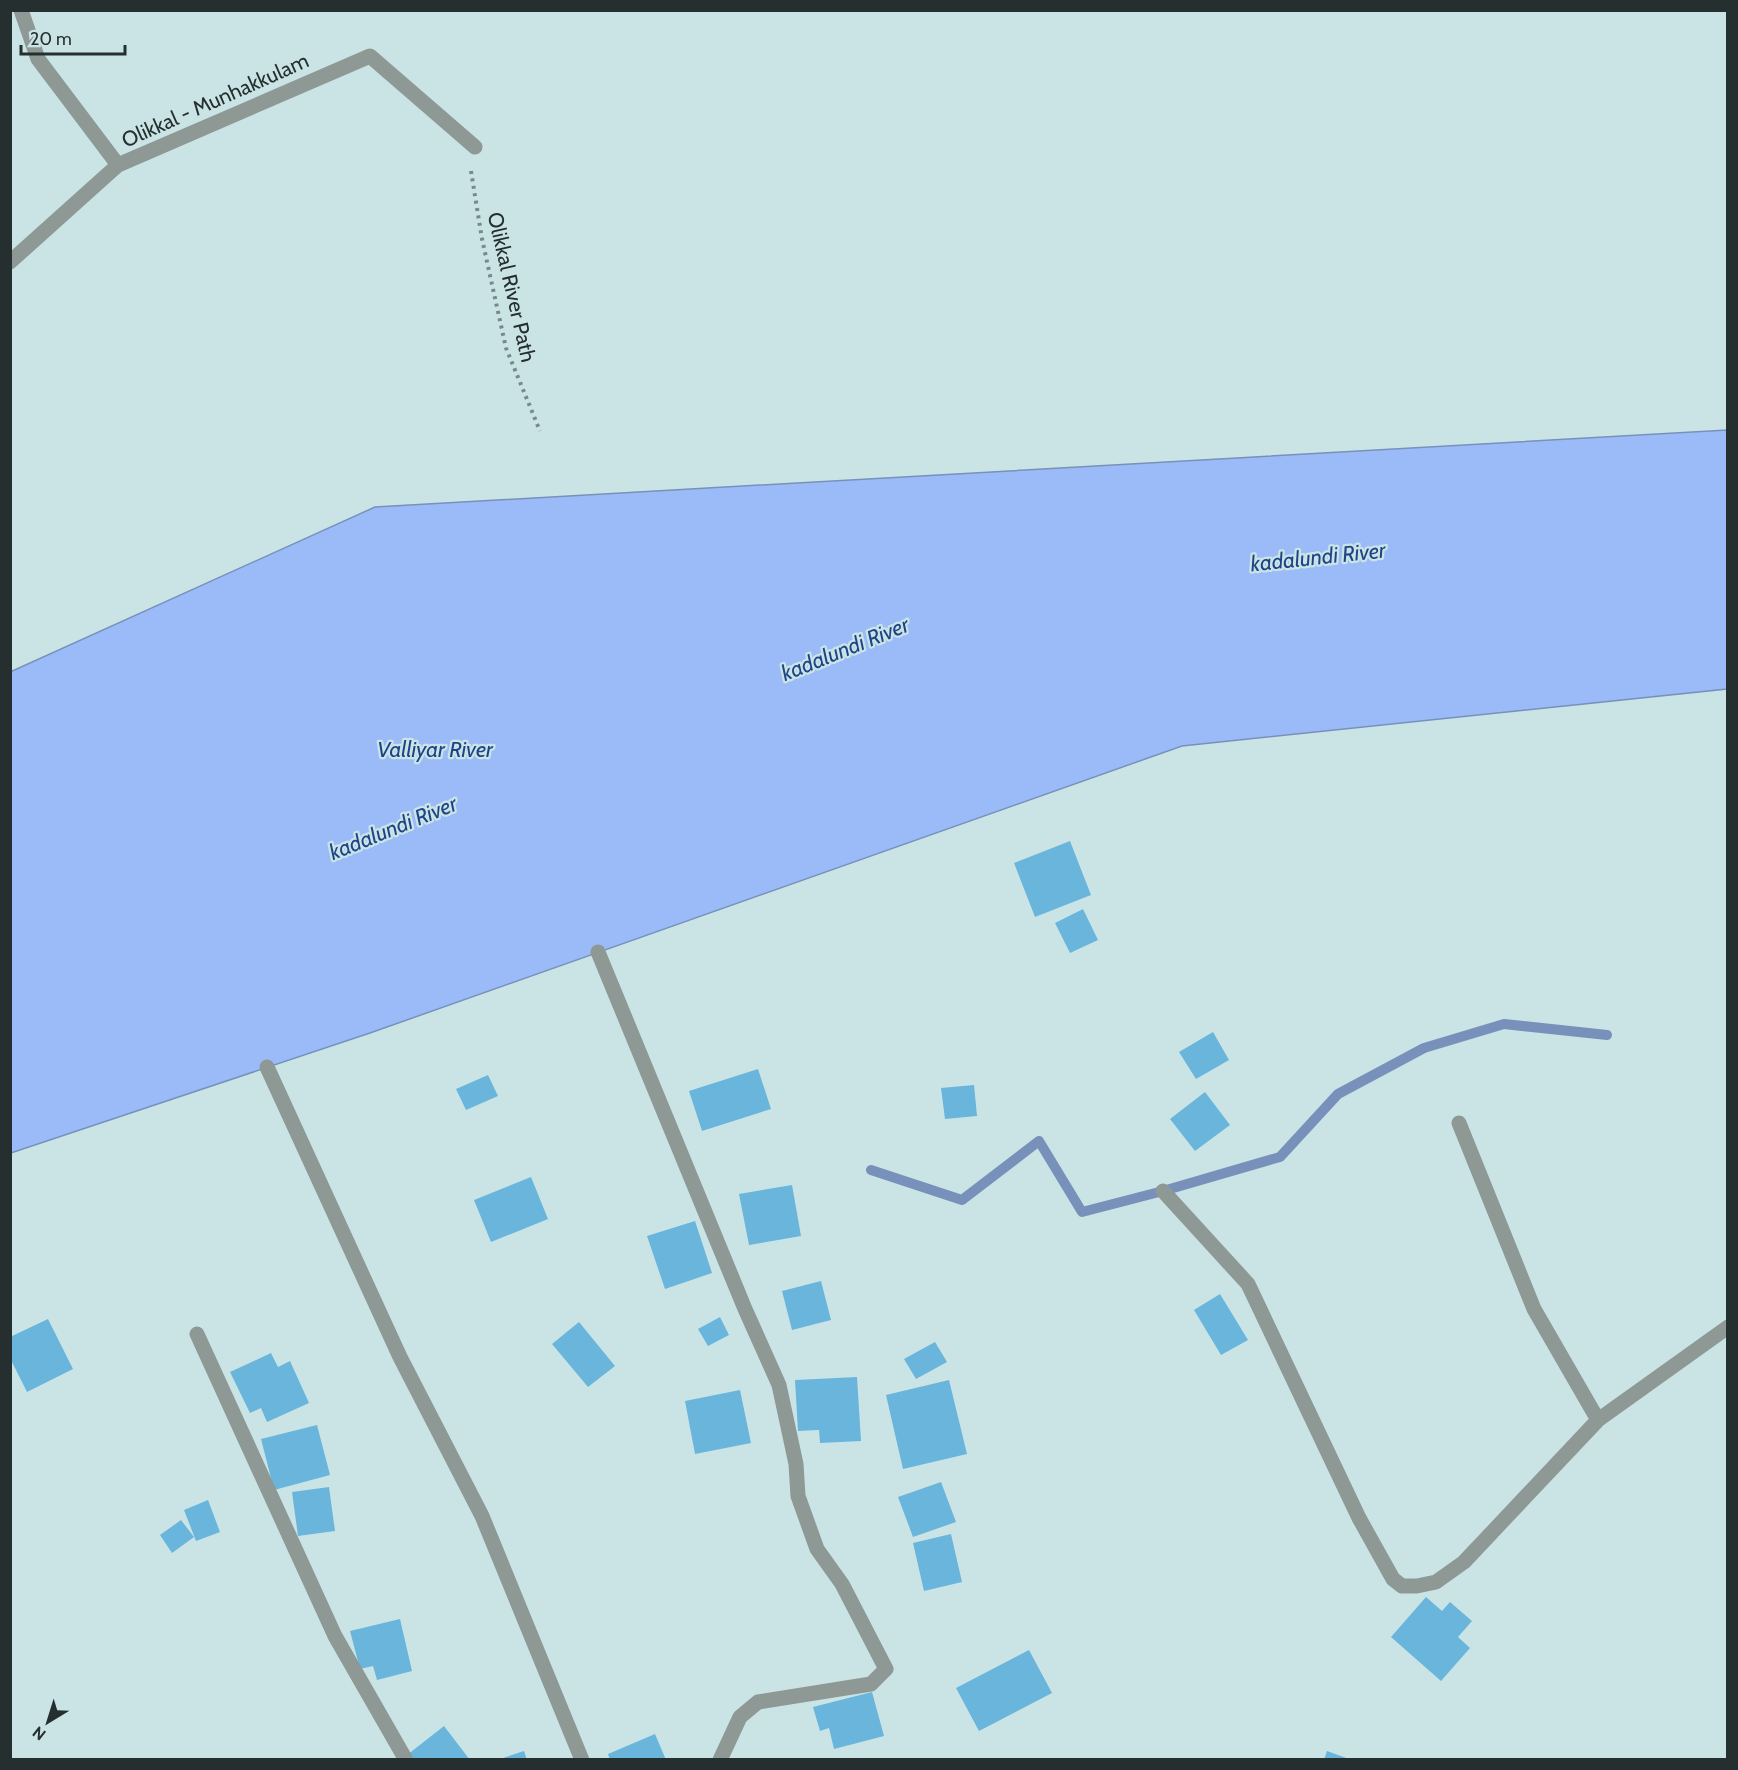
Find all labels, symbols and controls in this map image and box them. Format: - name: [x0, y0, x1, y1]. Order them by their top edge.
- scale bar: [21, 18, 124, 56]
- text: 20 m: [30, 28, 72, 50]
- street label: Olikkal - Munhakkulam: [118, 48, 312, 152]
- street label: Olikkal River Path: [483, 210, 541, 364]
- water label: kadalundi River: [1249, 536, 1388, 578]
- water label: kadalundi River: [777, 611, 914, 687]
- water label: Valliyar River: [377, 736, 494, 763]
- water label: kadalundi River: [325, 790, 462, 866]
- north arrow: [18, 1692, 78, 1752]
- text: N: [29, 1722, 49, 1744]

